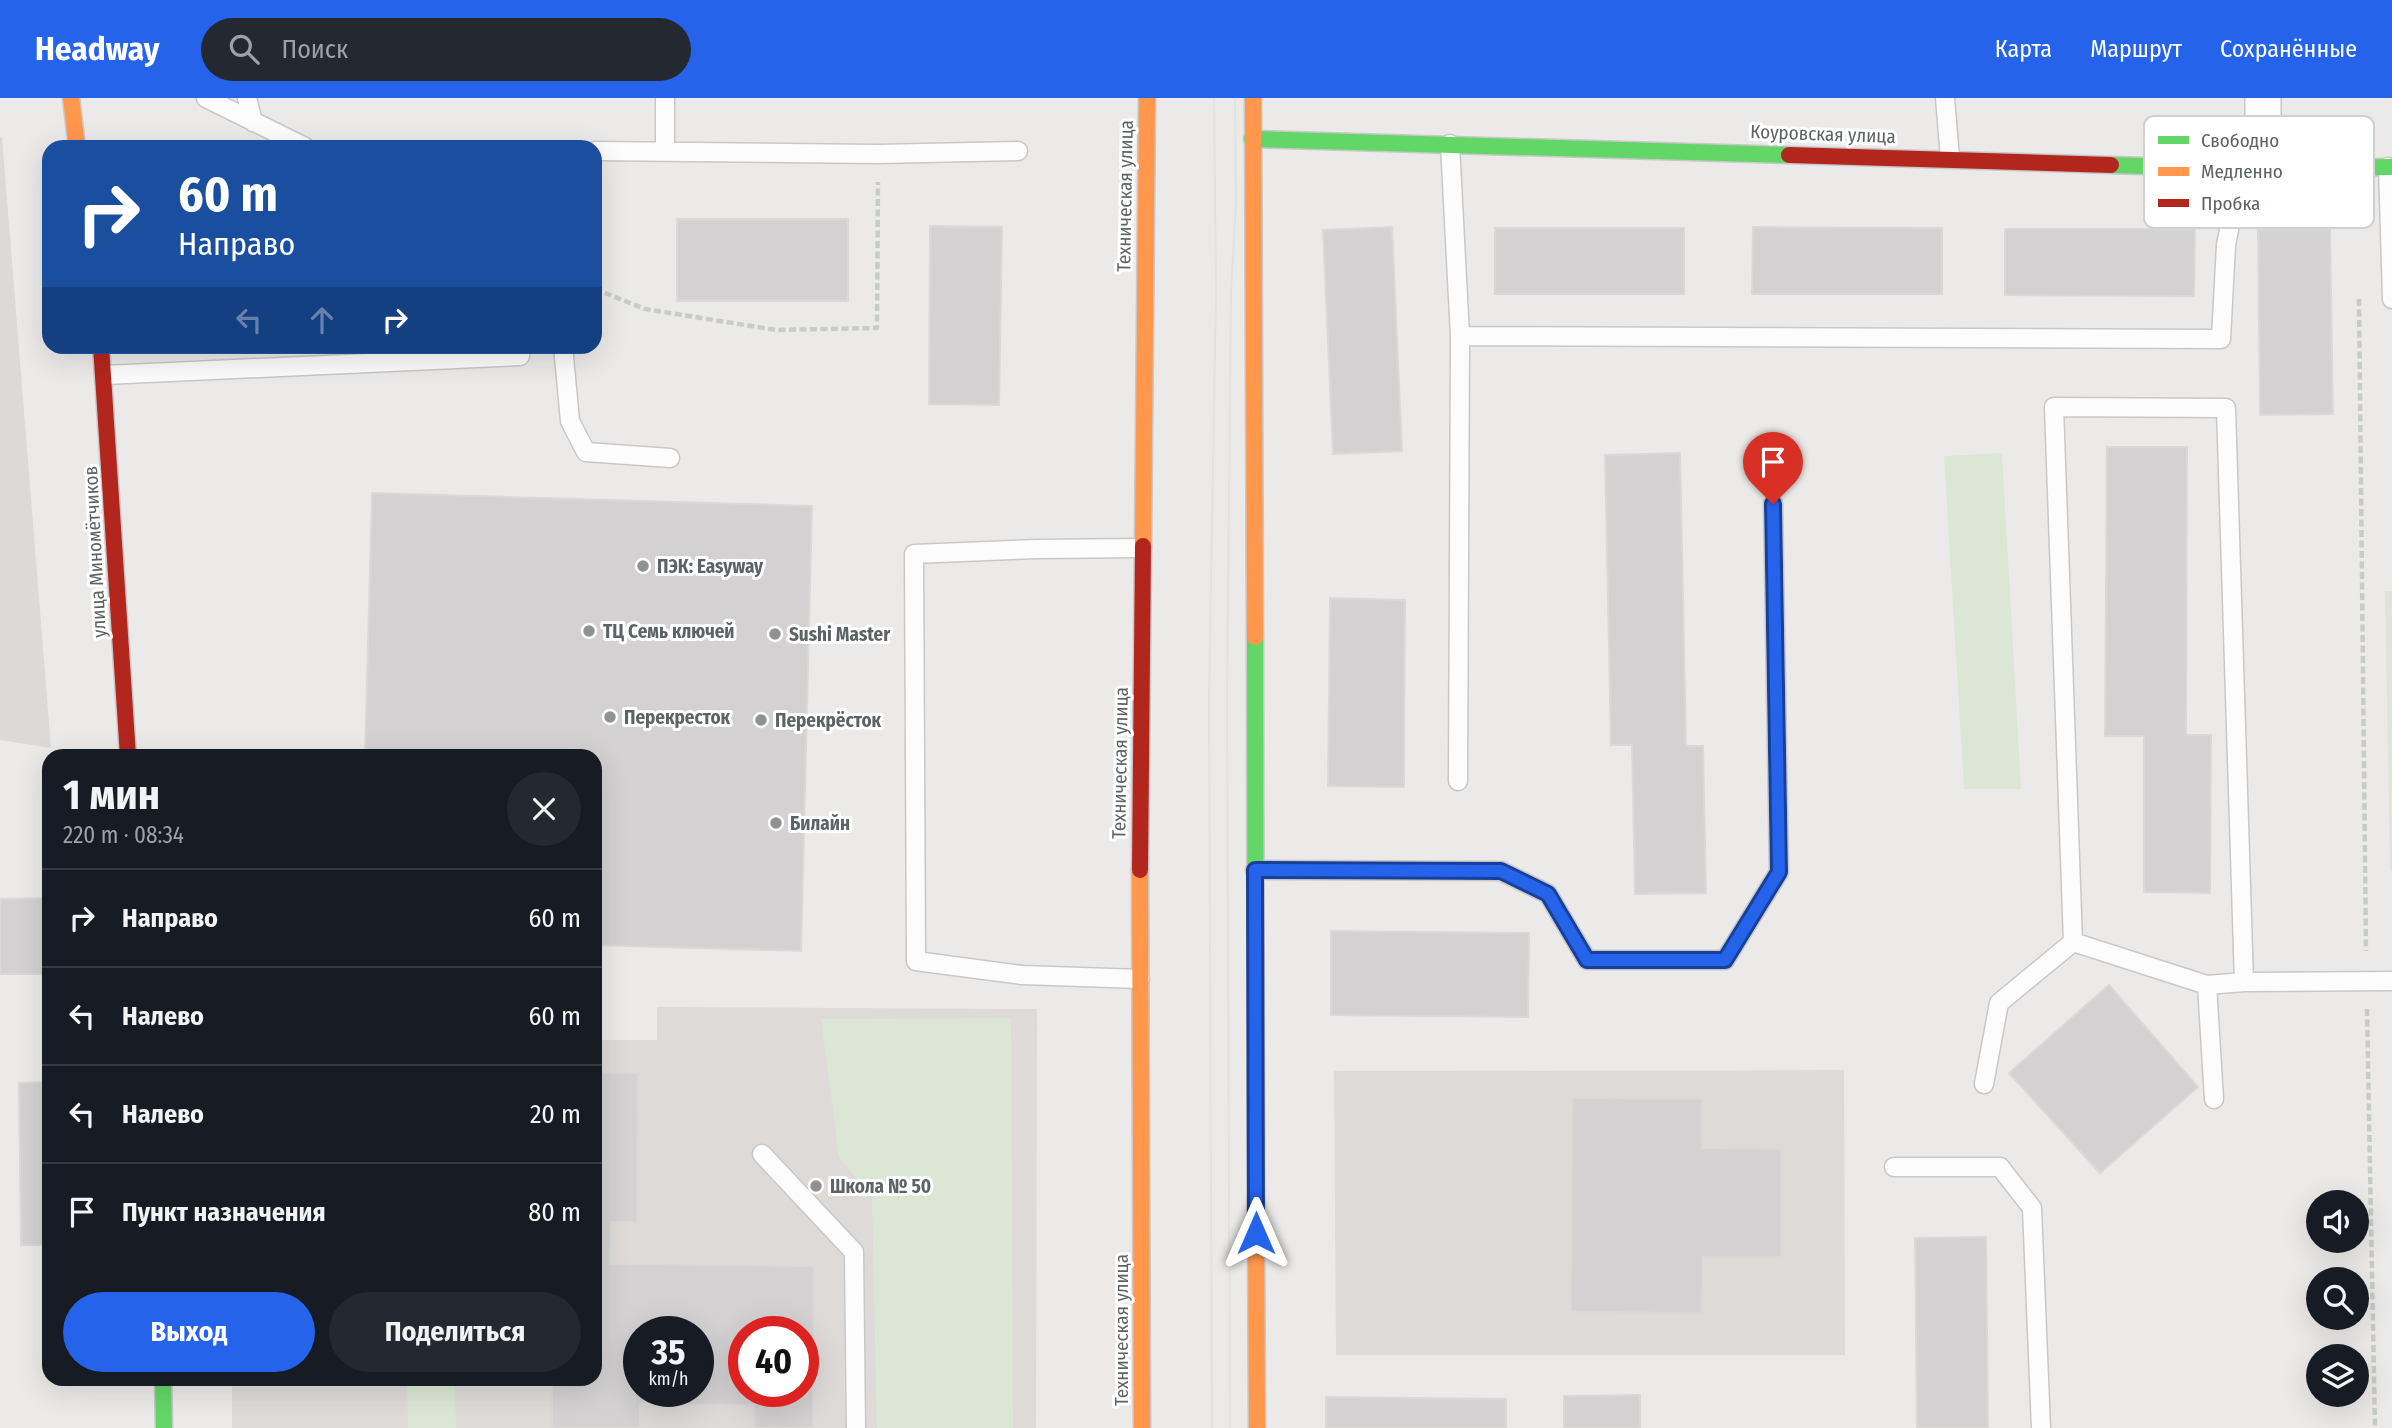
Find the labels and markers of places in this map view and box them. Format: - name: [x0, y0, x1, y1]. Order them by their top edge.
- pin: [1743, 432, 1803, 504]
- place label: ПЭК: Easyway: [657, 555, 764, 578]
- marker: ПЭК: Easyway: [635, 558, 651, 574]
- place label: ТЦ Семь ключей: [603, 620, 735, 643]
- marker: ТЦ Семь ключей: [581, 623, 597, 639]
- place label: Sushi Master: [789, 623, 891, 646]
- marker: Sushi Master: [767, 626, 783, 642]
- place label: Перекресток: [624, 706, 731, 729]
- marker: Перекресток: [602, 709, 618, 725]
- place label: Перекрёсток: [775, 709, 882, 732]
- marker: Перекрёсток: [753, 712, 769, 728]
- place label: Билайн: [790, 812, 850, 835]
- marker: Билайн: [768, 815, 784, 831]
- place label: Школа № 50: [830, 1175, 931, 1198]
- marker: Школа № 50: [808, 1178, 824, 1194]

